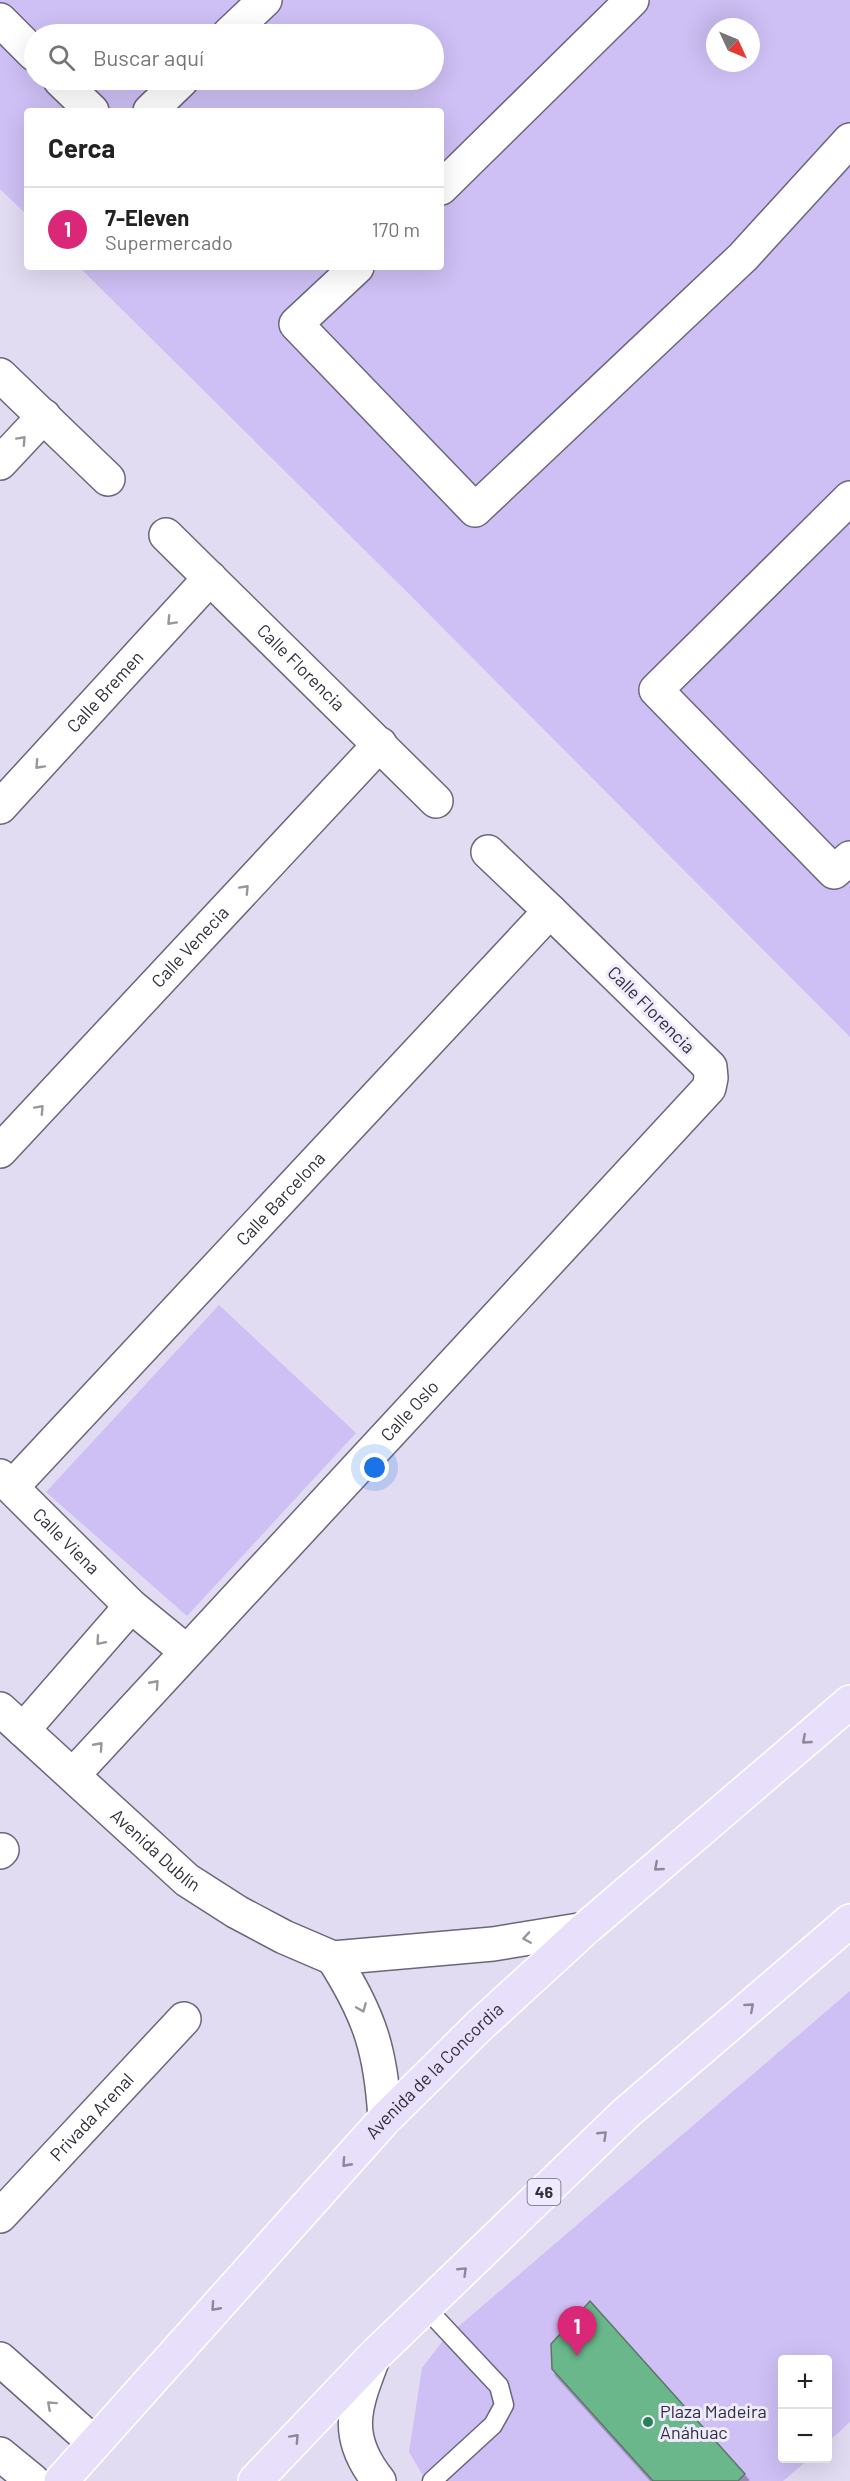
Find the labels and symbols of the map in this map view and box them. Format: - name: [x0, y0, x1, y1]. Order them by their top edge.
- north arrow: [706, 18, 760, 72]
- one-way arrow: [15, 436, 26, 446]
- one-way arrow: [167, 614, 178, 625]
- street label: Calle Florencia: [253, 619, 350, 715]
- street label: Calle Bremen: [62, 646, 148, 737]
- one-way arrow: [35, 758, 46, 768]
- one-way arrow: [238, 886, 249, 896]
- street label: Calle Venecia: [146, 901, 233, 992]
- street label: Calle Florencia: [603, 961, 700, 1058]
- one-way arrow: [33, 1105, 44, 1115]
- street label: Calle Barcelona: [231, 1147, 329, 1250]
- street label: Calle Oslo: [376, 1375, 443, 1445]
- your location: [360, 1453, 389, 1482]
- street label: Calle Viena: [29, 1503, 105, 1579]
- one-way arrow: [96, 1634, 107, 1645]
- one-way arrow: [148, 1681, 159, 1691]
- one-way arrow: [802, 1733, 813, 1744]
- one-way arrow: [91, 1743, 102, 1754]
- street label: Avenida Dublín: [106, 1804, 205, 1896]
- one-way arrow: [653, 1859, 664, 1870]
- one-way arrow: [523, 1931, 533, 1944]
- street label: Avenida de la Concordia: [361, 1997, 507, 2143]
- one-way arrow: [355, 2002, 367, 2013]
- one-way arrow: [743, 2003, 754, 2014]
- street label: Privada Arenal: [45, 2068, 138, 2165]
- one-way arrow: [596, 2132, 607, 2143]
- one-way arrow: [342, 2156, 353, 2166]
- road number: 46: [528, 2179, 560, 2205]
- one-way arrow: [455, 2267, 466, 2278]
- one-way arrow: [211, 2300, 222, 2311]
- pin: 1: [558, 2306, 596, 2356]
- place label: Plaza Madeira Anáhuac: [660, 2400, 767, 2443]
- one-way arrow: [47, 2401, 58, 2412]
- marker: Plaza Madeira Anáhuac: [641, 2415, 655, 2429]
- one-way arrow: [288, 2434, 299, 2445]

